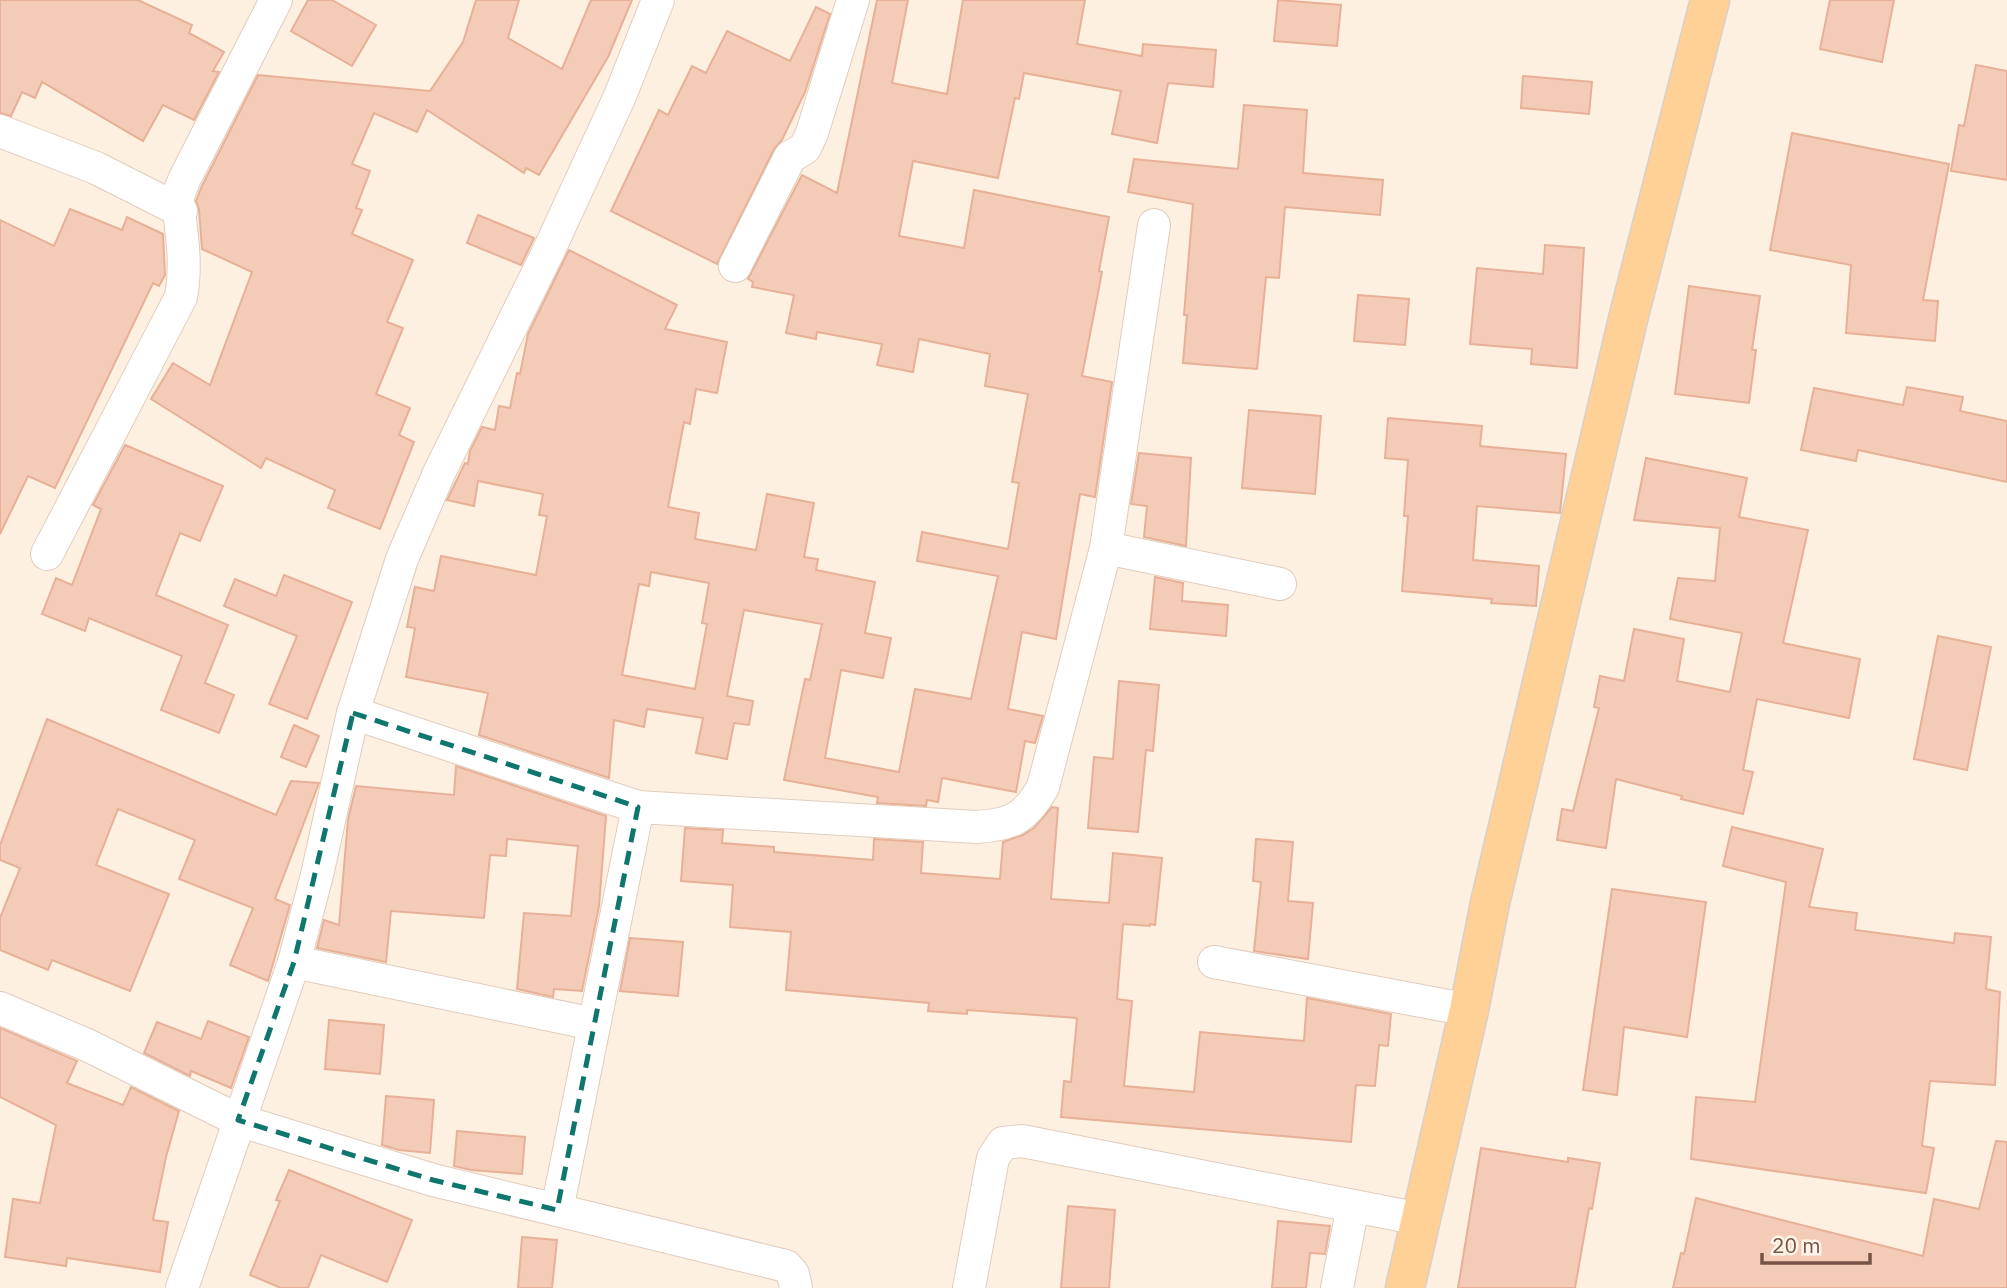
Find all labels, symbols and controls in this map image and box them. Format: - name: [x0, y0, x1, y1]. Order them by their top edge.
- scale bar: [1762, 1222, 1870, 1266]
- text: 20 m: [1772, 1231, 1821, 1259]

